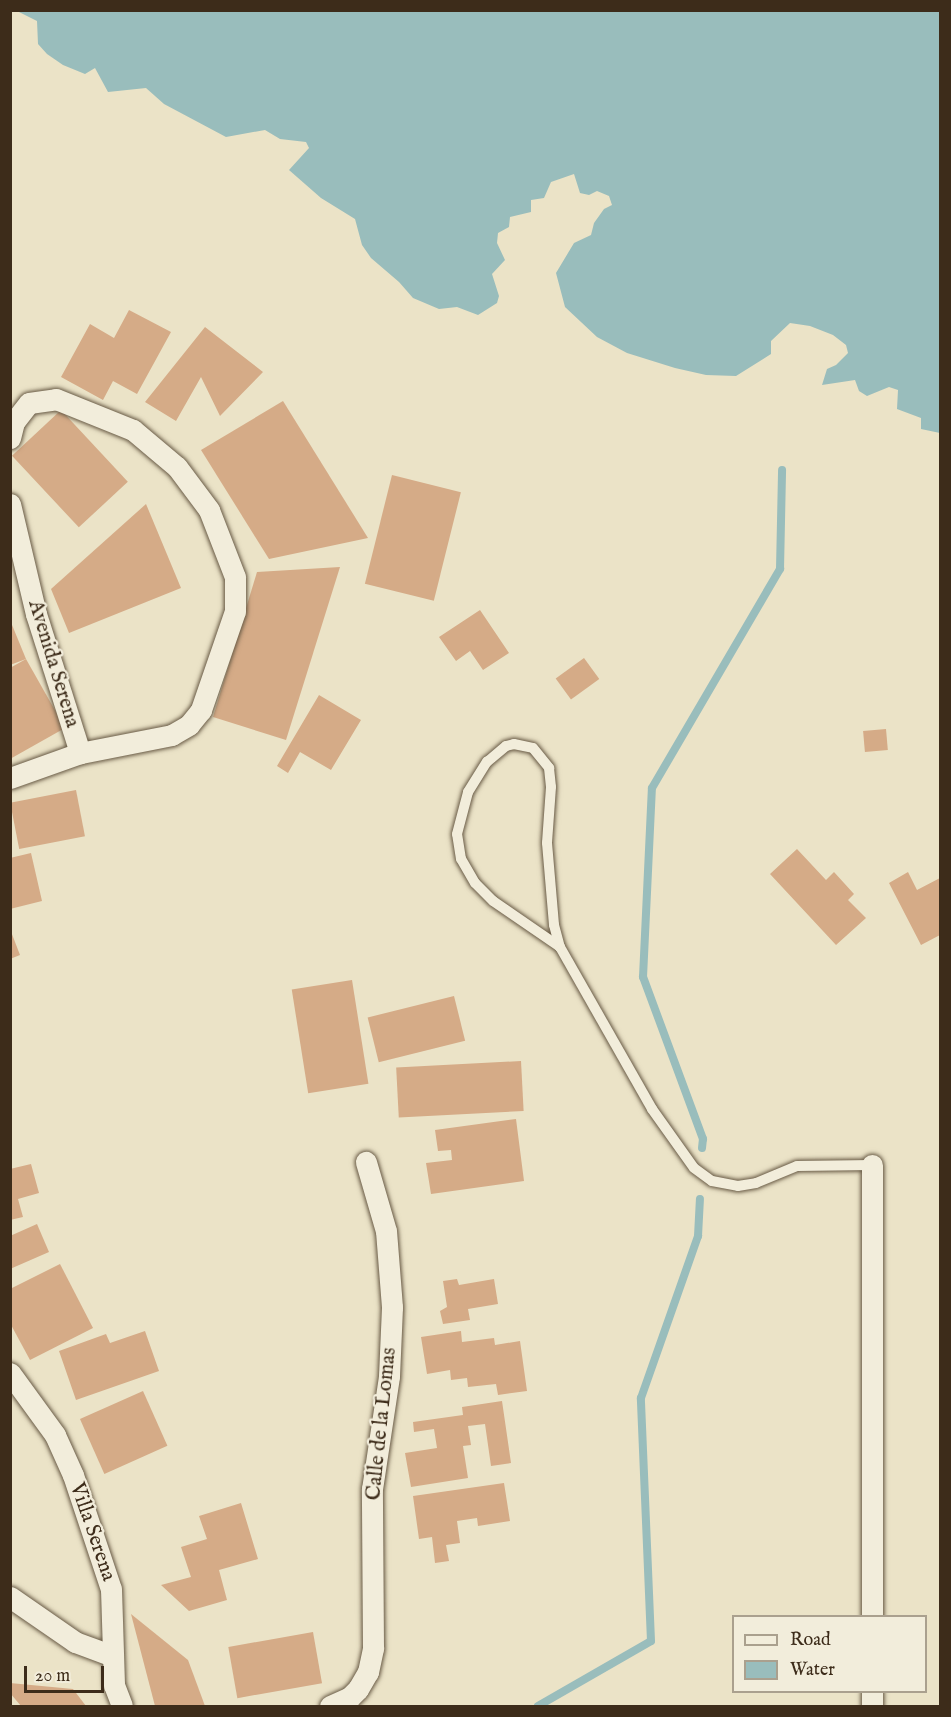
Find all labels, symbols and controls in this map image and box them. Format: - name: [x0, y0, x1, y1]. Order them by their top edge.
- street label: Avenida Serena: [22, 597, 84, 731]
- street label: Calle de la Lomas: [361, 1346, 403, 1502]
- street label: Villa Serena: [63, 1479, 121, 1585]
- legend: [732, 1615, 927, 1693]
- text: Road: [790, 1629, 831, 1652]
- scale bar: [27, 1654, 106, 1692]
- text: Water: [790, 1659, 835, 1682]
- text: 20 m: [35, 1665, 70, 1688]

